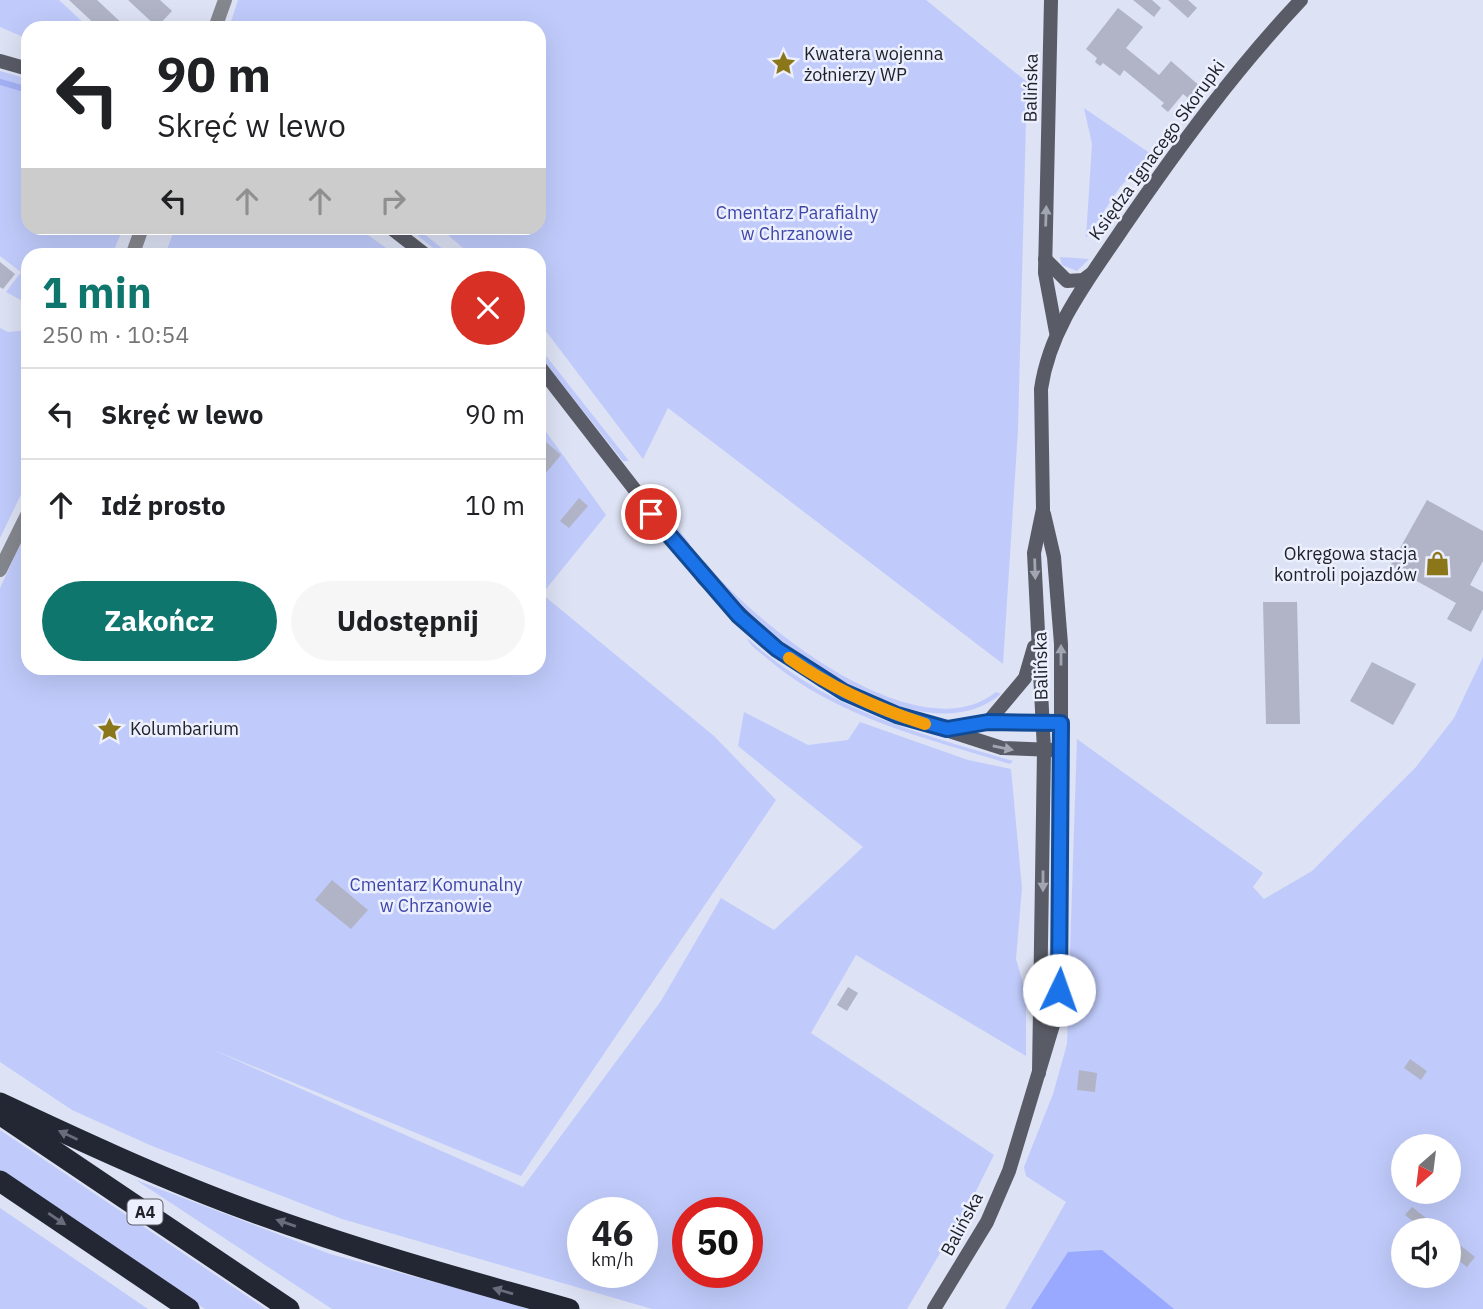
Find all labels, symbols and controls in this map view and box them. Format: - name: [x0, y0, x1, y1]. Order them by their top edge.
- text: 90 m: [157, 42, 271, 105]
- place label: Kwatera wojenna żołnierzy WP: [804, 42, 944, 86]
- icon: left: [42, 49, 133, 140]
- place icon: Kwatera wojenna żołnierzy WP: [770, 50, 798, 78]
- street label: Balińska: [1018, 53, 1043, 123]
- street label: Księdza Ignacego Skorupki: [1083, 55, 1230, 244]
- text: Skręć w lewo: [157, 104, 346, 146]
- icon: left: [155, 182, 193, 220]
- icon: ahead: [228, 182, 266, 220]
- icon: ahead: [301, 182, 339, 220]
- icon: right: [374, 182, 412, 220]
- park label: Cmentarz Parafialny w Chrzanowie: [716, 201, 878, 245]
- one-way arrow: [1041, 205, 1052, 227]
- text: 1 min: [42, 265, 152, 320]
- button: close: [451, 271, 525, 345]
- text: 250 m · 10:54: [42, 319, 189, 349]
- icon: left: [42, 395, 80, 433]
- text: Skręć w lewo: [101, 397, 263, 431]
- text: 90 m: [465, 397, 525, 431]
- pin: [621, 484, 681, 544]
- icon: ahead: [42, 486, 80, 524]
- text: Idź prosto: [101, 488, 226, 522]
- text: 10 m: [465, 488, 525, 522]
- icon: arrive: [632, 495, 670, 533]
- place label: Okręgowa stacja kontroli pojazdów: [1274, 542, 1417, 586]
- shop icon: Okręgowa stacja kontroli pojazdów: [1423, 550, 1451, 578]
- one-way arrow: [1029, 558, 1040, 580]
- button: Zakończ: [42, 581, 277, 661]
- button: Udostępnij: [291, 581, 525, 661]
- street label: Balińska: [1028, 631, 1053, 701]
- one-way arrow: [1055, 644, 1067, 666]
- place icon: Kolumbarium: [96, 715, 124, 743]
- place label: Kolumbarium: [130, 717, 239, 740]
- one-way arrow: [992, 742, 1014, 753]
- one-way arrow: [1037, 870, 1049, 892]
- park label: Cmentarz Komunalny w Chrzanowie: [350, 873, 522, 917]
- position arrow: [1022, 953, 1096, 1027]
- one-way arrow: [58, 1129, 79, 1140]
- north arrow: [1391, 1134, 1461, 1204]
- map controls: [1391, 1134, 1461, 1288]
- street label: Balińska: [935, 1188, 988, 1260]
- speed limit sign: 50: [672, 1197, 763, 1288]
- road number: A4: [128, 1200, 162, 1224]
- text: 46: [591, 1210, 634, 1256]
- one-way arrow: [47, 1212, 66, 1225]
- one-way arrow: [276, 1217, 297, 1228]
- button: sound: [1391, 1218, 1461, 1288]
- text: km/h: [591, 1248, 634, 1271]
- one-way arrow: [493, 1285, 514, 1295]

